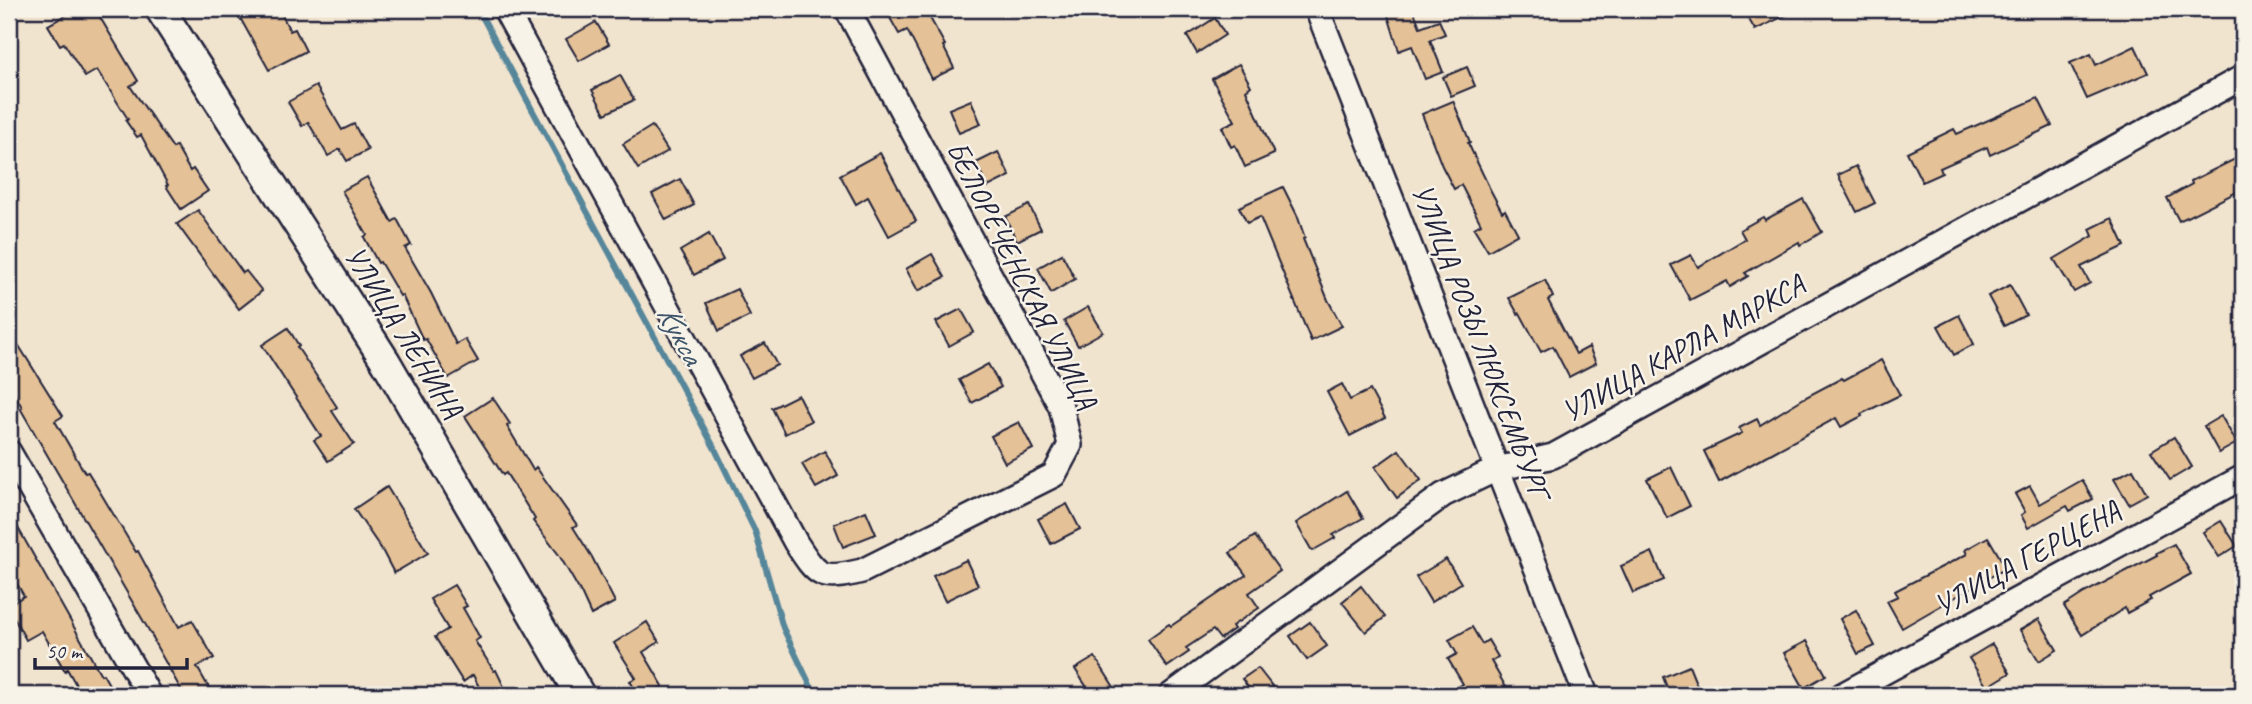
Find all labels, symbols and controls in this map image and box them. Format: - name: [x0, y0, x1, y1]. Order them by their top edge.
- street label: БЕЛОРЕЧЕНСКАЯ УЛИЦА: [938, 135, 1107, 416]
- street label: УЛИЦА РОЗЫ ЛЮКСЕМБУРГ: [1403, 178, 1561, 509]
- street label: УЛИЦА ЛЕНИНА: [336, 239, 472, 426]
- street label: УЛИЦА КАРЛА МАРКСА: [1555, 265, 1813, 430]
- water label: Кукса: [648, 297, 715, 374]
- street label: УЛИЦА ГЕРЦЕНА: [1927, 491, 2128, 625]
- scale bar: [35, 627, 187, 671]
- text: 50 m: [46, 638, 84, 664]

